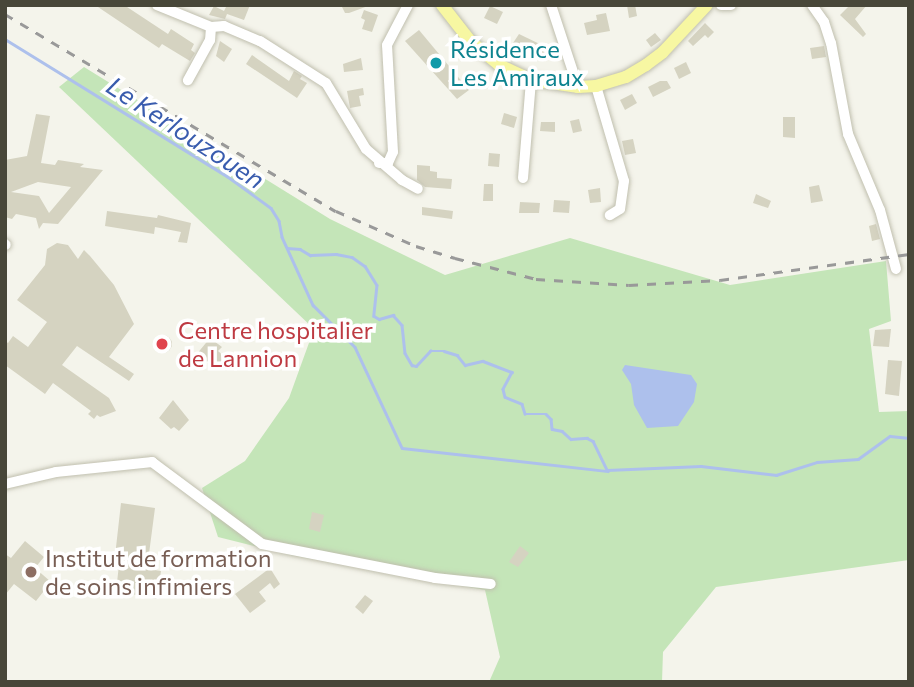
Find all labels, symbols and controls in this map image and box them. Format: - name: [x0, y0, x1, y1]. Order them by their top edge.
- place label: Résidence Les Amiraux: [450, 35, 584, 91]
- marker: Résidence Les Amiraux: [428, 55, 444, 71]
- water label: Le Kerlouzouen: [101, 69, 271, 195]
- place label: Centre hospitalier de Lannion: [178, 316, 373, 372]
- marker: Centre hospitalier de Lannion: [152, 334, 172, 354]
- place label: Institut de formation de soins infimiers: [45, 544, 272, 600]
- marker: Institut de formation de soins infimiers: [23, 564, 39, 580]

